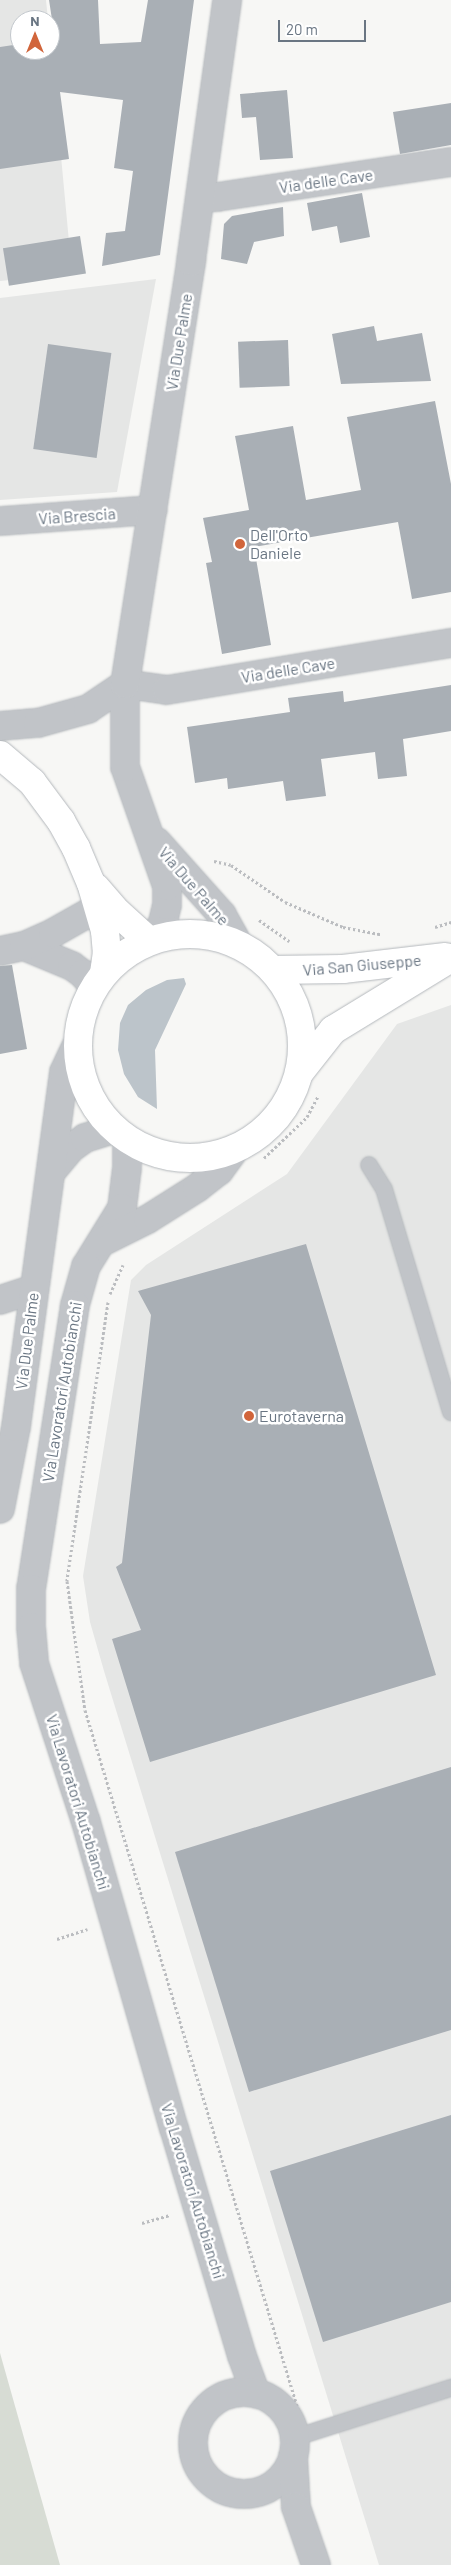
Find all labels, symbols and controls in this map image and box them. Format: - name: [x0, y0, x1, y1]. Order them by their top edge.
- north arrow: [10, 10, 60, 60]
- scale bar: [281, 10, 368, 42]
- text: N: [30, 12, 40, 29]
- text: 20 m: [286, 20, 318, 38]
- street label: Via delle Cave: [278, 165, 374, 197]
- street label: Via Due Palme: [162, 292, 196, 392]
- street label: Via Brescia: [38, 504, 116, 528]
- place label: Dell'Orto Daniele: [250, 525, 308, 563]
- marker: Dell'Orto Daniele: [234, 538, 246, 550]
- street label: Via delle Cave: [240, 653, 336, 687]
- street label: Via Due Palme: [155, 843, 233, 929]
- street label: Via San Giuseppe: [302, 950, 422, 980]
- street label: Via Due Palme: [12, 1291, 42, 1391]
- street label: Via Lavoratori Autobianchi: [38, 1300, 86, 1484]
- place label: Eurotaverna: [259, 1406, 344, 1426]
- marker: Eurotaverna: [243, 1410, 255, 1422]
- street label: Via Lavoratori Autobianchi: [42, 1712, 114, 1892]
- street label: Via Lavoratori Autobianchi: [157, 2101, 229, 2281]

